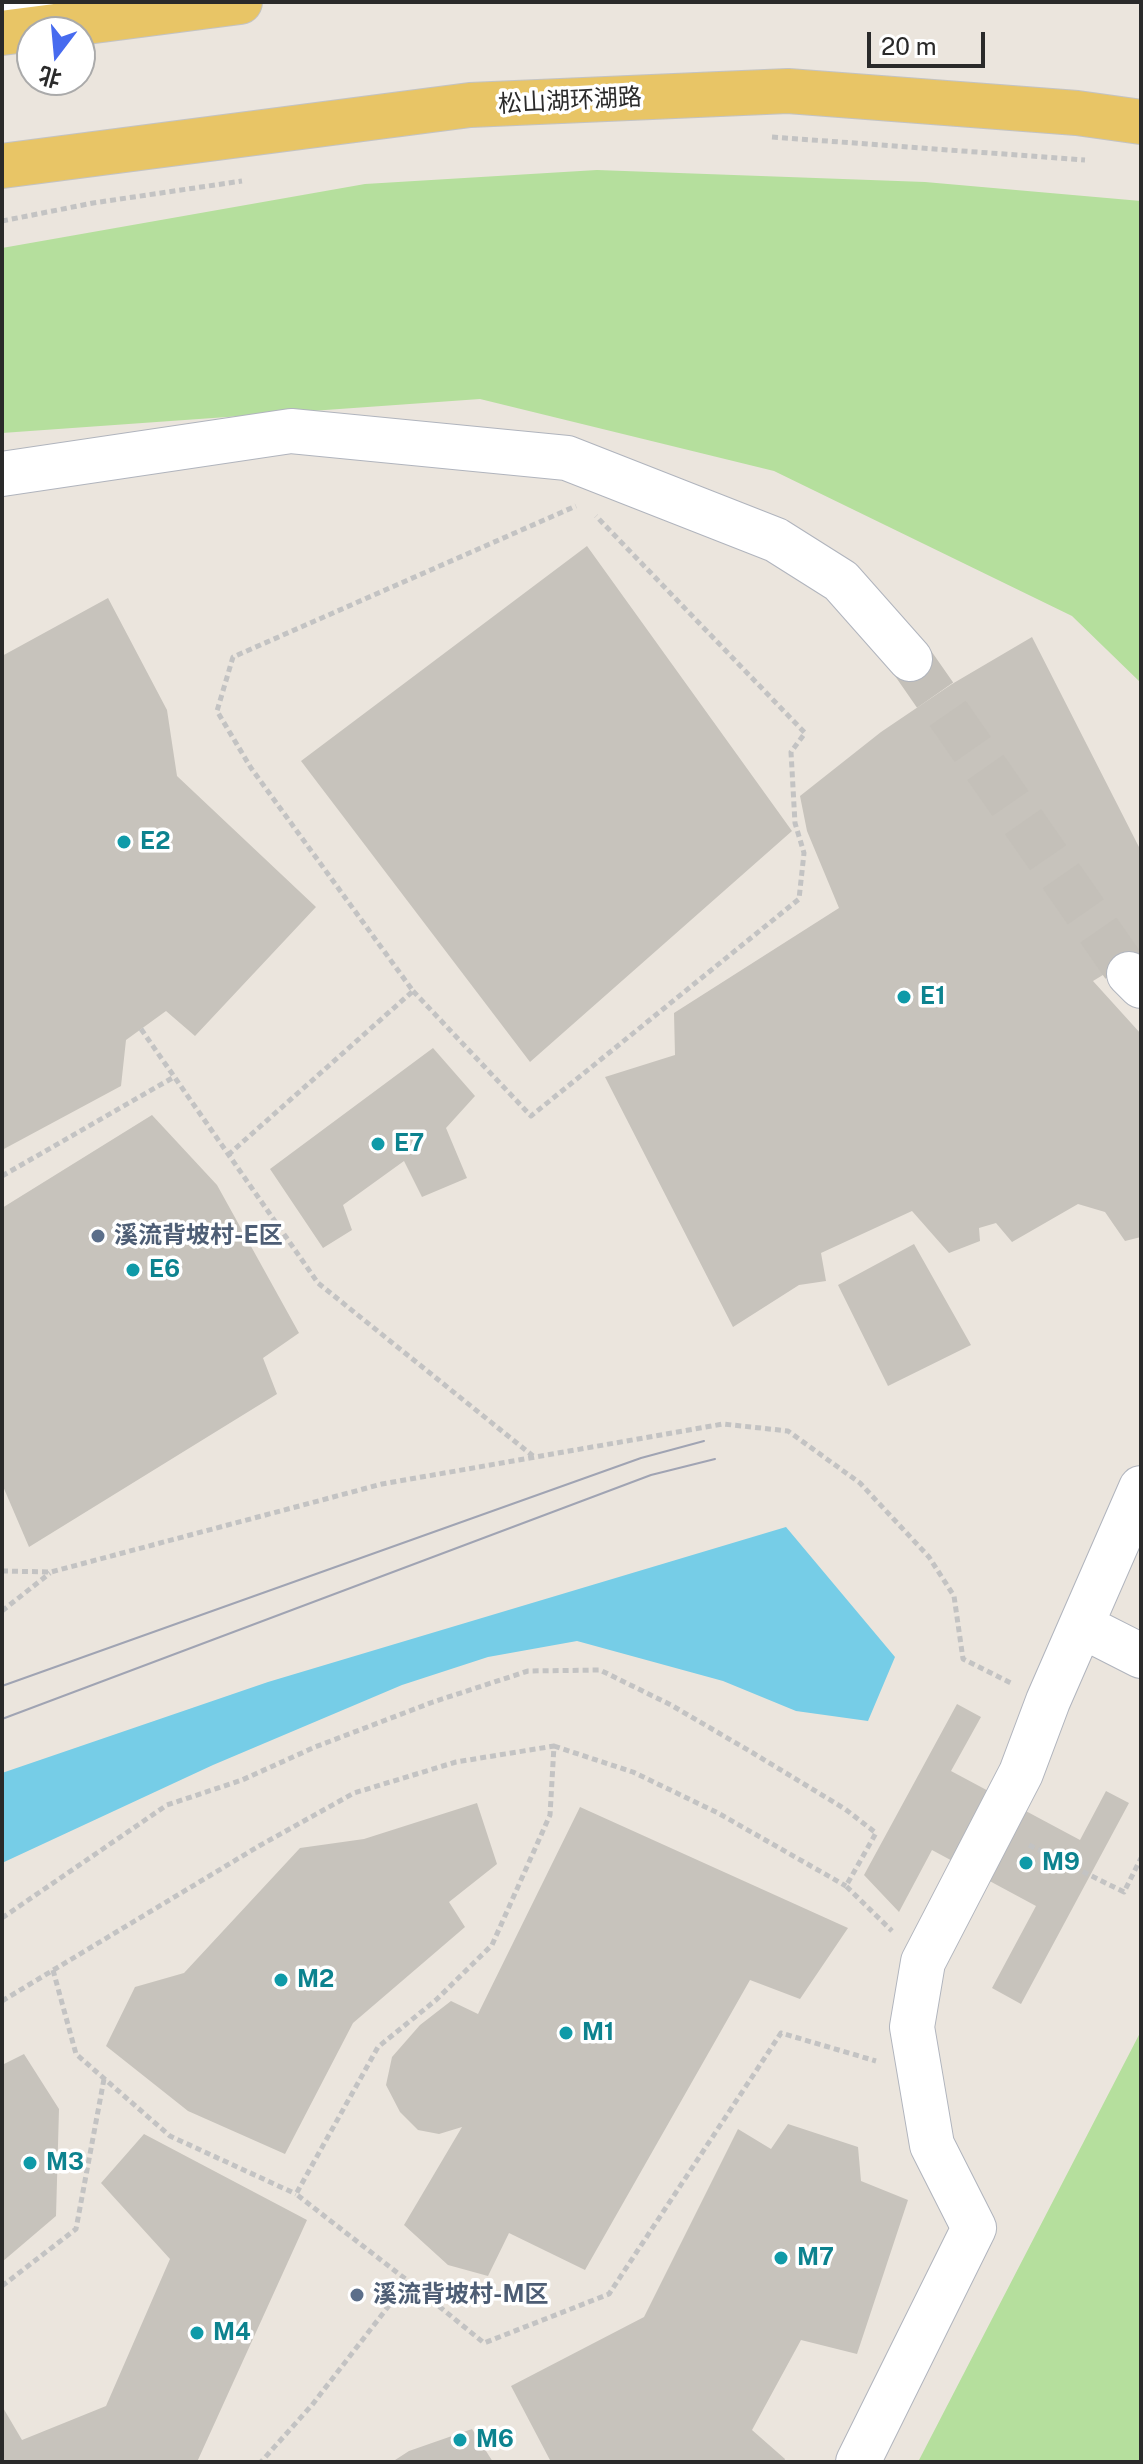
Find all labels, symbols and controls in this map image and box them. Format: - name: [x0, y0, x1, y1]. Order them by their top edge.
- north arrow: [16, 16, 96, 96]
- scale bar: [871, 16, 989, 66]
- text: 20 m: [881, 32, 937, 60]
- text: 北: [36, 62, 64, 93]
- street label: 松山湖环湖路: [497, 83, 643, 119]
- place label: E2: [140, 828, 170, 856]
- marker: E2: [115, 833, 133, 851]
- place label: E1: [920, 983, 945, 1011]
- marker: E1: [895, 988, 913, 1006]
- place label: E7: [394, 1130, 424, 1158]
- marker: E7: [369, 1135, 387, 1153]
- place label: 溪流背坡村-E区: [114, 1222, 283, 1250]
- marker: 溪流背坡村-E区: [89, 1227, 107, 1245]
- place label: E6: [149, 1256, 180, 1284]
- marker: E6: [124, 1261, 142, 1279]
- place label: M9: [1042, 1849, 1080, 1877]
- marker: M9: [1017, 1854, 1035, 1872]
- place label: M2: [297, 1966, 334, 1994]
- marker: M2: [272, 1971, 290, 1989]
- place label: M1: [582, 2019, 614, 2047]
- marker: M1: [557, 2024, 575, 2042]
- place label: M3: [46, 2149, 84, 2177]
- marker: M3: [21, 2154, 39, 2172]
- place label: M7: [797, 2244, 834, 2272]
- marker: M7: [772, 2249, 790, 2267]
- place label: 溪流背坡村-M区: [373, 2281, 548, 2309]
- marker: 溪流背坡村-M区: [348, 2286, 366, 2304]
- place label: M4: [213, 2319, 251, 2347]
- marker: M4: [188, 2324, 206, 2342]
- place label: M6: [476, 2426, 514, 2454]
- marker: M6: [451, 2431, 469, 2449]

